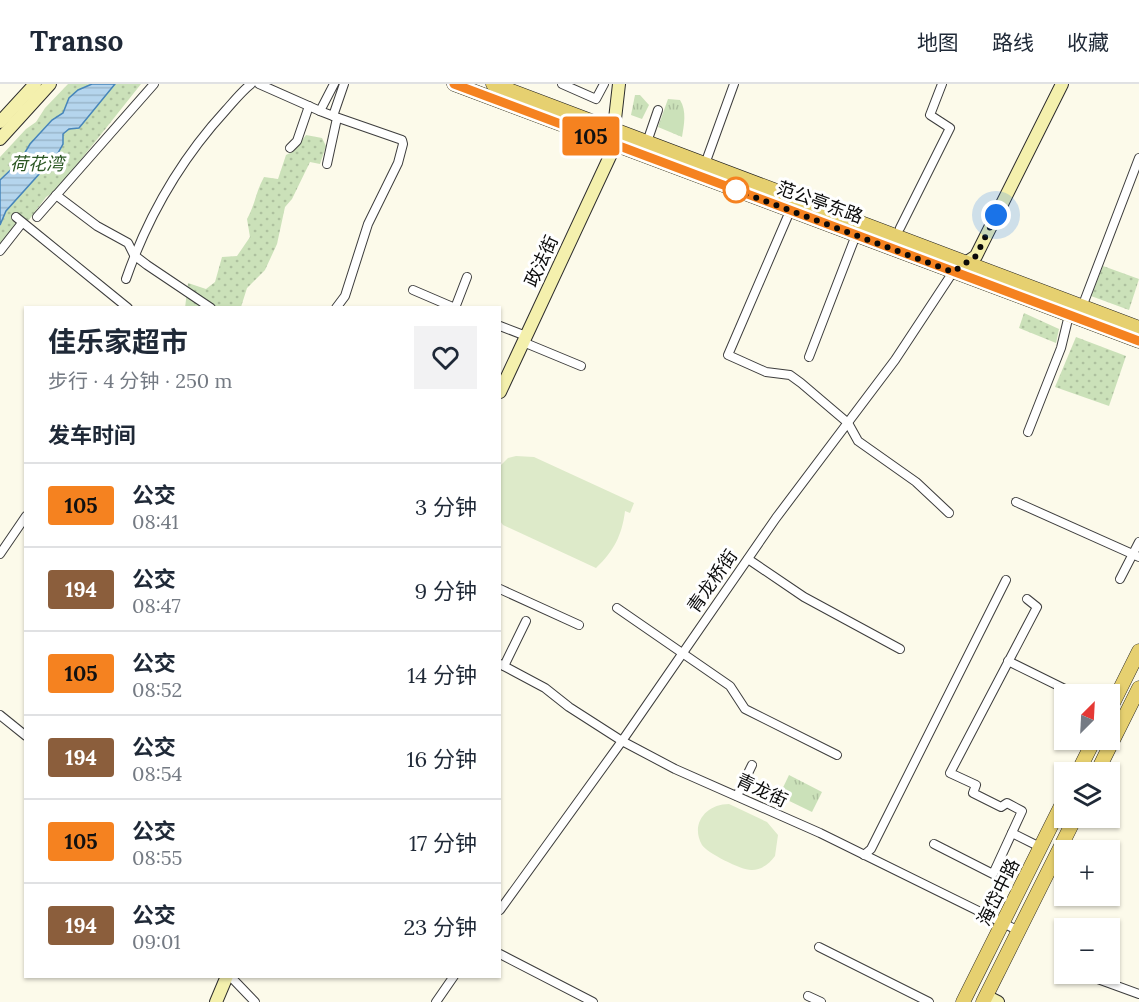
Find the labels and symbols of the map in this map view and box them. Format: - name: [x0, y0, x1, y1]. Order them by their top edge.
- line badge: 105: [556, 116, 626, 156]
- park label: 荷花湾: [10, 152, 67, 175]
- street label: 范公亭东路: [774, 176, 866, 228]
- unlabelled marker: [723, 177, 749, 203]
- your location: [981, 200, 1011, 230]
- street label: 政法街: [519, 232, 563, 290]
- street label: 青龙桥街: [682, 545, 742, 617]
- north arrow: [1054, 684, 1120, 750]
- street label: 青龙街: [733, 768, 791, 812]
- street label: 海岱中路: [972, 855, 1024, 929]

